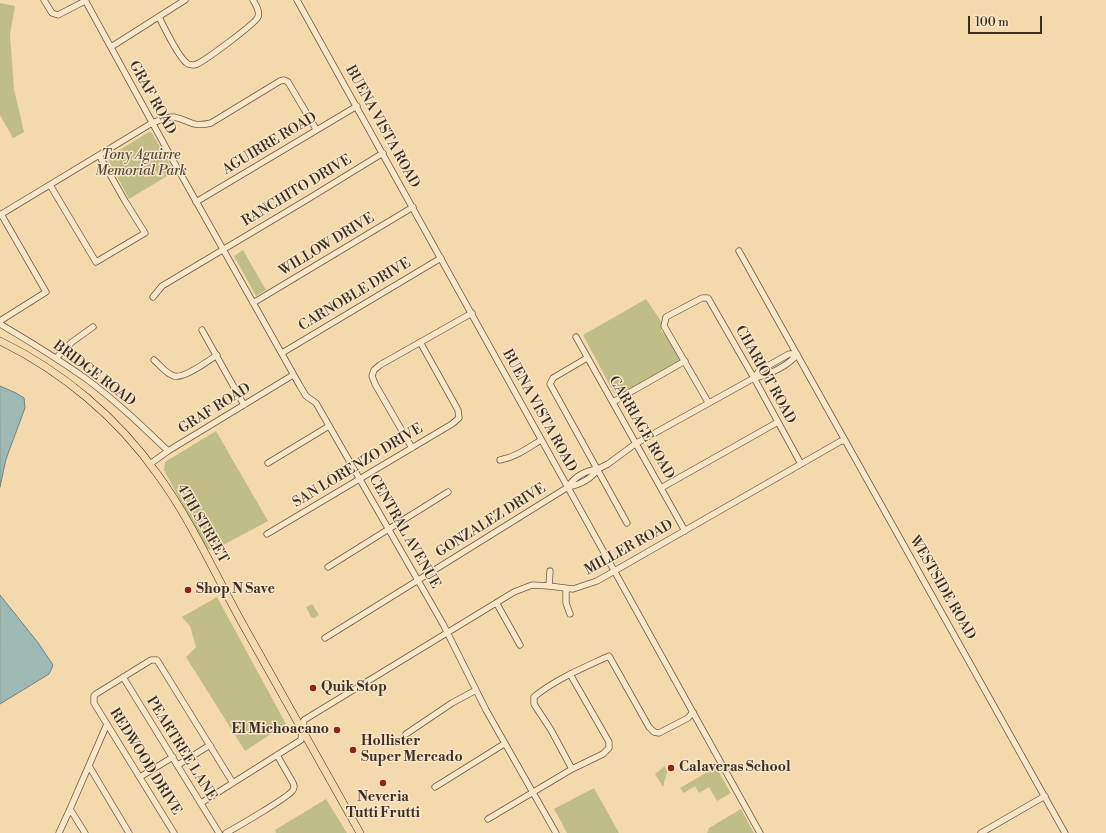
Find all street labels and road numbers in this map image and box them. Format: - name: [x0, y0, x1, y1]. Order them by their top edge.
- street label: GRAF ROAD: [125, 58, 179, 138]
- street label: BUENA VISTA ROAD: [341, 63, 423, 191]
- street label: AGUIRRE ROAD: [220, 109, 320, 179]
- street label: RANCHITO DRIVE: [239, 152, 355, 230]
- street label: WILLOW DRIVE: [276, 210, 378, 280]
- street label: CARNOBLE DRIVE: [296, 255, 414, 335]
- street label: CHARIOT ROAD: [731, 323, 799, 427]
- street label: BRIDGE ROAD: [49, 338, 139, 410]
- street label: BUENA VISTA ROAD: [498, 347, 580, 475]
- street label: CARRIAGE ROAD: [605, 373, 677, 483]
- street label: GRAF ROAD: [176, 380, 254, 438]
- street label: SAN LORENZO DRIVE: [290, 421, 426, 511]
- street label: CENTRAL AVENUE: [365, 472, 443, 592]
- street label: GONZALEZ DRIVE: [433, 480, 549, 562]
- street label: 4TH STREET: [173, 481, 231, 567]
- street label: MILLER ROAD: [582, 517, 676, 579]
- street label: WESTSIDE ROAD: [905, 533, 979, 643]
- street label: PEARTREE LANE: [142, 694, 220, 804]
- street label: REDWOOD DRIVE: [105, 705, 185, 819]

